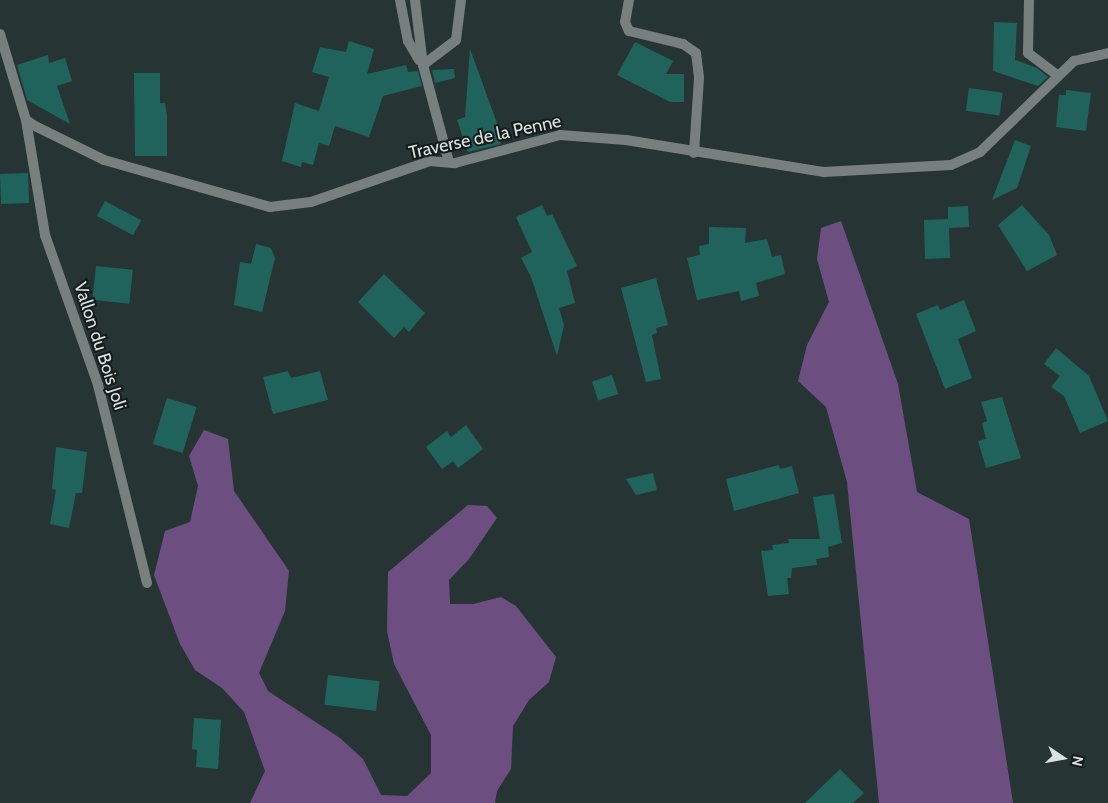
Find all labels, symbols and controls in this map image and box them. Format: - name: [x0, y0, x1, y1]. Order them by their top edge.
- street label: Traverse de la Penne: [407, 110, 563, 164]
- street label: Vallon du Bois Joli: [69, 279, 131, 413]
- north arrow: [1038, 733, 1088, 783]
- text: N: [1068, 754, 1088, 768]

